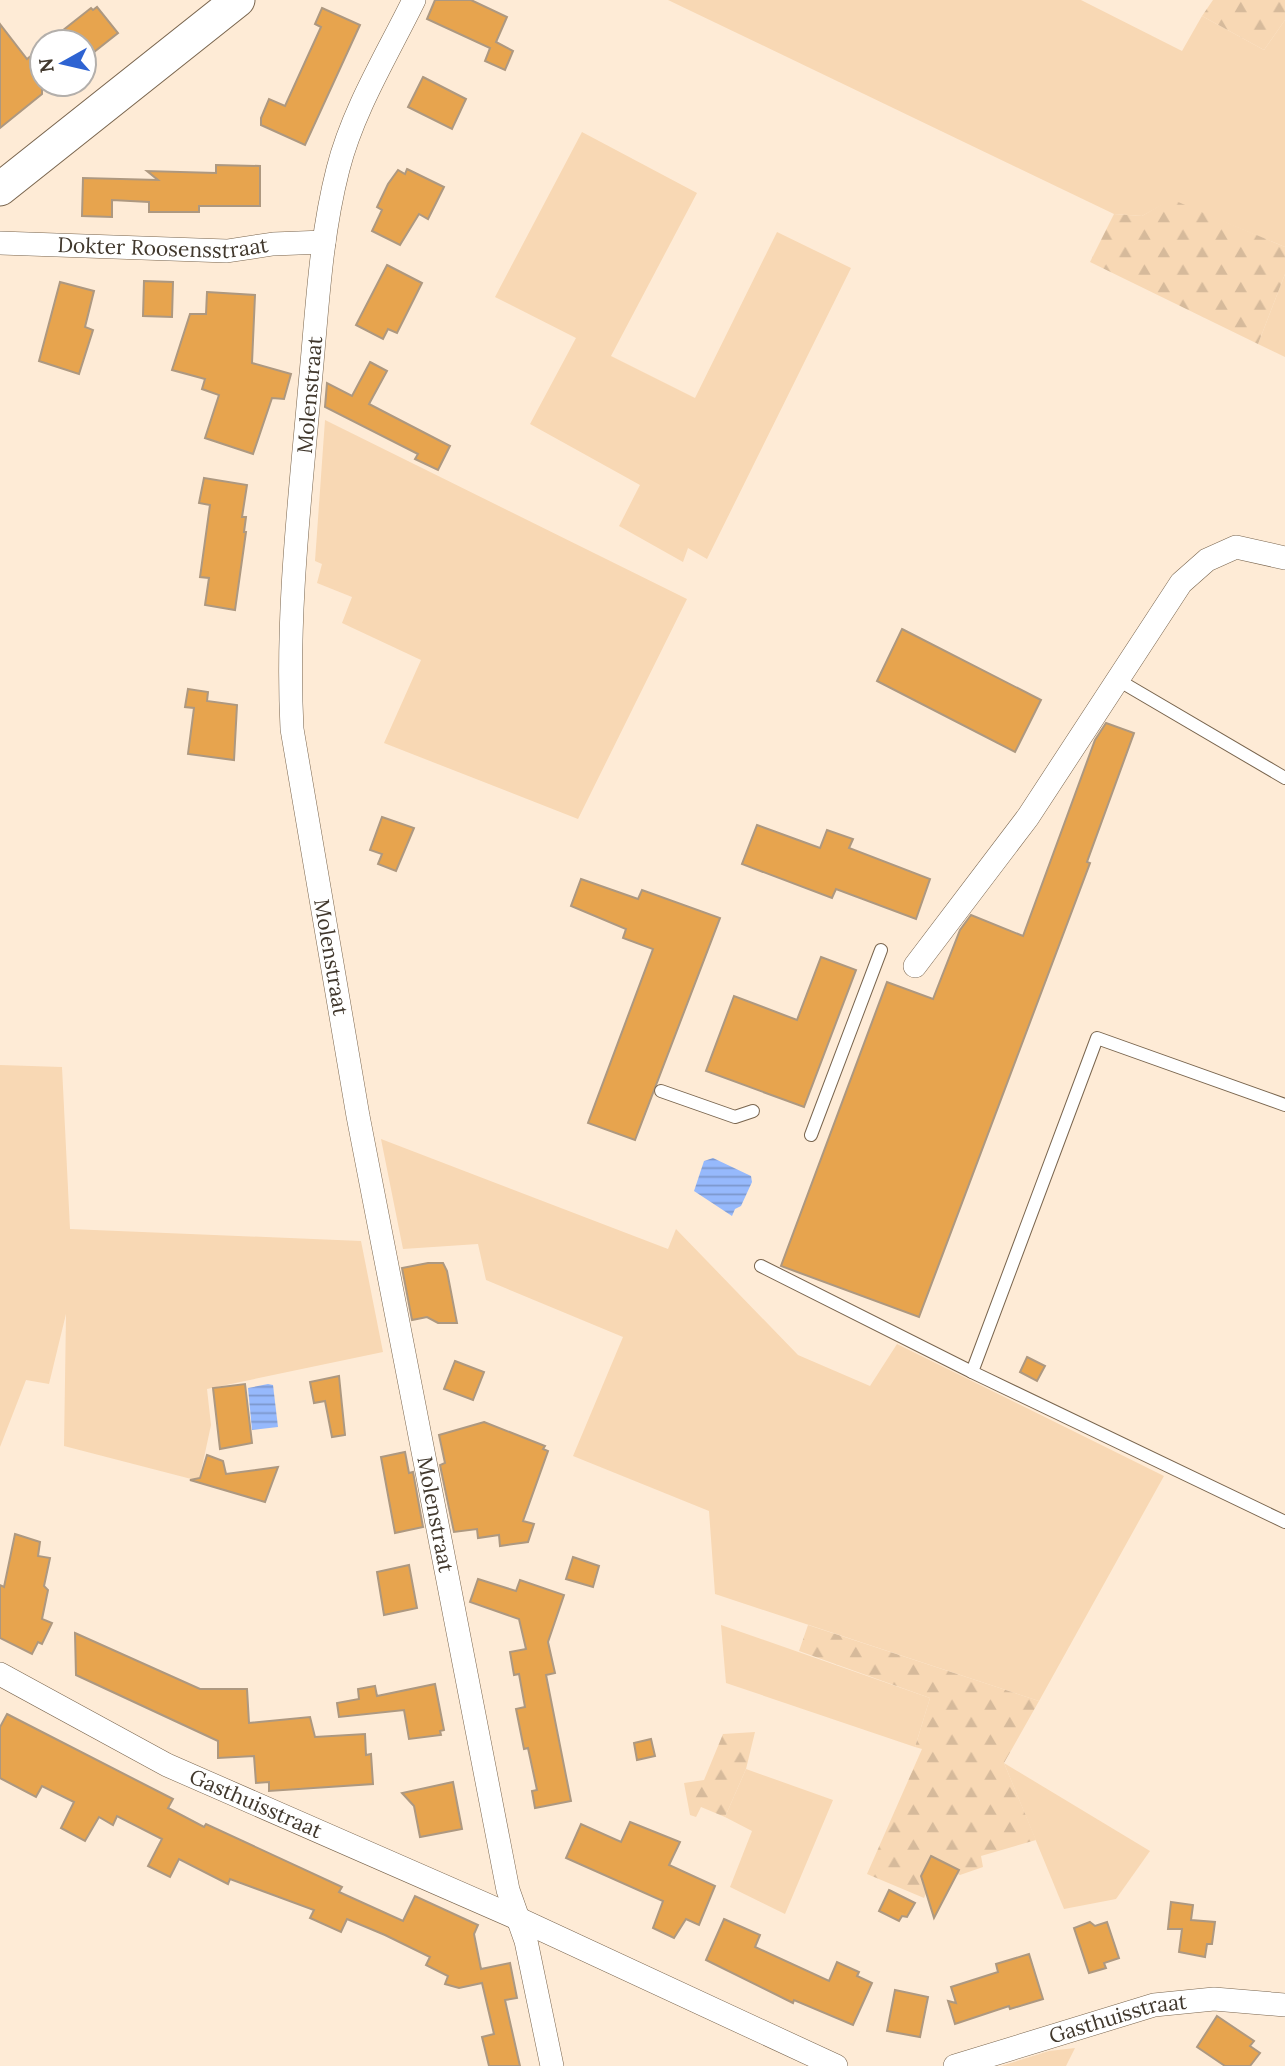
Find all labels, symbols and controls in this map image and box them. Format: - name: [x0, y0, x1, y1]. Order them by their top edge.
- north arrow: [28, 28, 98, 98]
- text: N: [33, 56, 59, 74]
- street label: Dokter Roosensstraat: [57, 231, 271, 264]
- street label: Molenstraat: [291, 334, 328, 455]
- street label: Molenstraat: [308, 897, 355, 1018]
- street label: Molenstraat: [411, 1454, 460, 1576]
- street label: Gasthuisstraat: [185, 1763, 327, 1845]
- street label: Gasthuisstraat: [1046, 1988, 1189, 2049]

